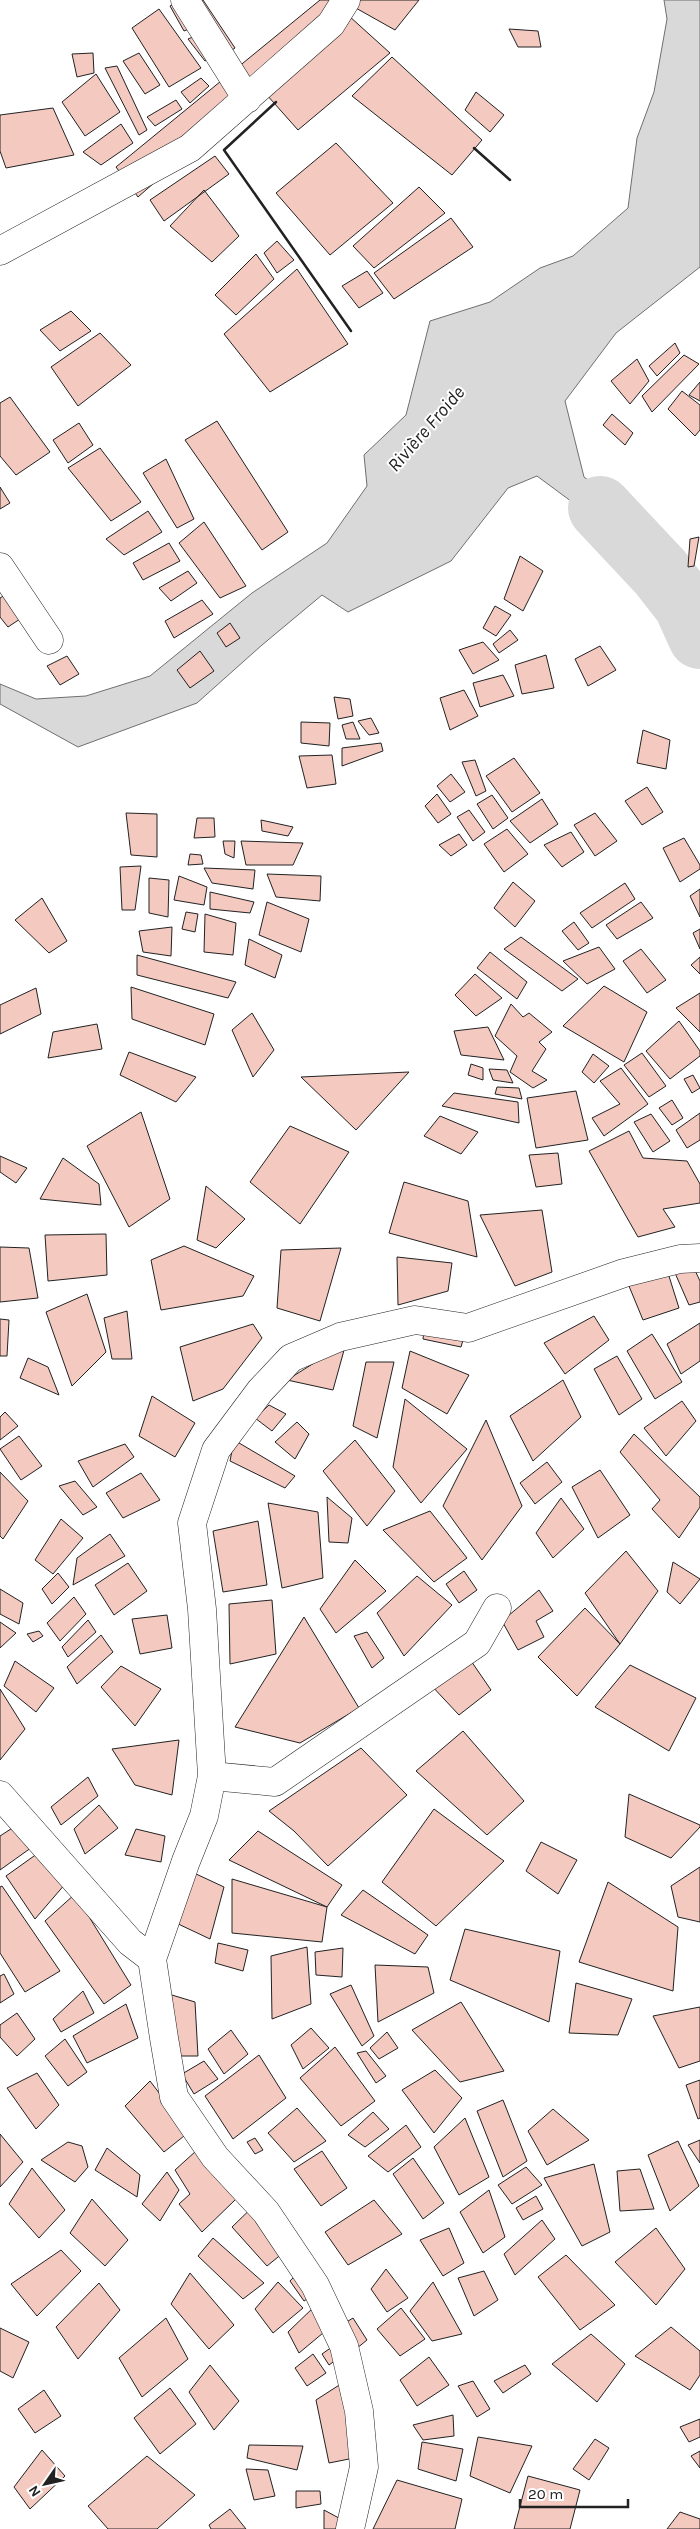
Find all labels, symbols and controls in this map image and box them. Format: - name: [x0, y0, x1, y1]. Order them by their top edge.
- water label: Rivière Froide: [383, 381, 469, 476]
- north arrow: [20, 2459, 70, 2509]
- scale bar: [520, 2476, 628, 2508]
- text: N: [25, 2482, 44, 2500]
- text: 20 m: [528, 2485, 563, 2503]

